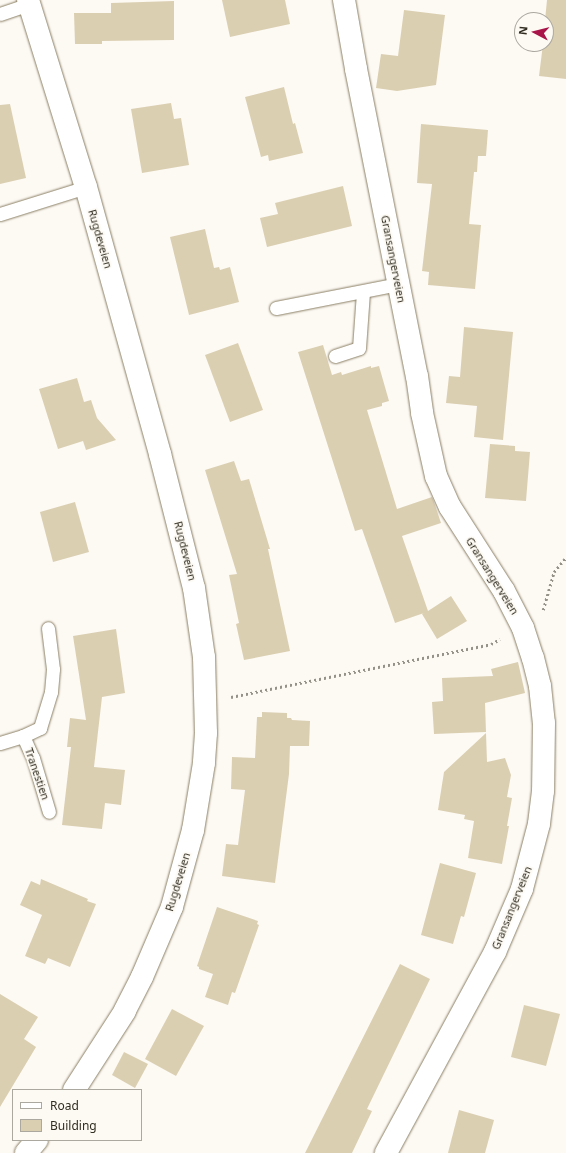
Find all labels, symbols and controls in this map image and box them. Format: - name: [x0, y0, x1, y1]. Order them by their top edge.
- north arrow: [514, 12, 554, 52]
- text: N: [515, 25, 531, 36]
- street label: Rugdeveien: [85, 208, 115, 270]
- street label: Gransangerveien: [378, 214, 408, 304]
- street label: Rugdeveien: [171, 520, 199, 582]
- street label: Gransangerveien: [463, 535, 521, 617]
- street label: Tranestien: [22, 746, 52, 802]
- street label: Rugdeveien: [163, 851, 193, 913]
- street label: Gransangerveien: [489, 864, 535, 952]
- legend: [12, 1089, 142, 1141]
- text: Road: [50, 1097, 79, 1114]
- text: Building: [50, 1117, 97, 1134]

